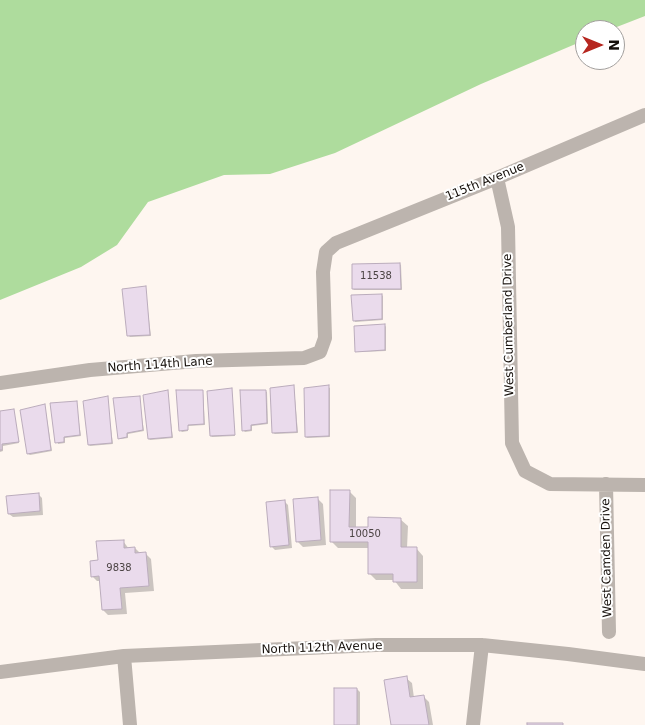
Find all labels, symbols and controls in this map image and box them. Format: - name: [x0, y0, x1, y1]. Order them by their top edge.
- north arrow: [575, 20, 625, 70]
- text: N: [606, 39, 622, 51]
- street label: 115th Avenue: [444, 160, 526, 204]
- street label: West Cumberland Drive: [501, 254, 517, 396]
- house number: 11538: [360, 270, 392, 282]
- street label: North 114th Lane: [107, 354, 213, 376]
- street label: West Camden Drive: [599, 498, 615, 618]
- house number: 10050: [349, 528, 381, 540]
- house number: 9838: [106, 562, 132, 574]
- street label: North 112th Avenue: [261, 639, 383, 657]

